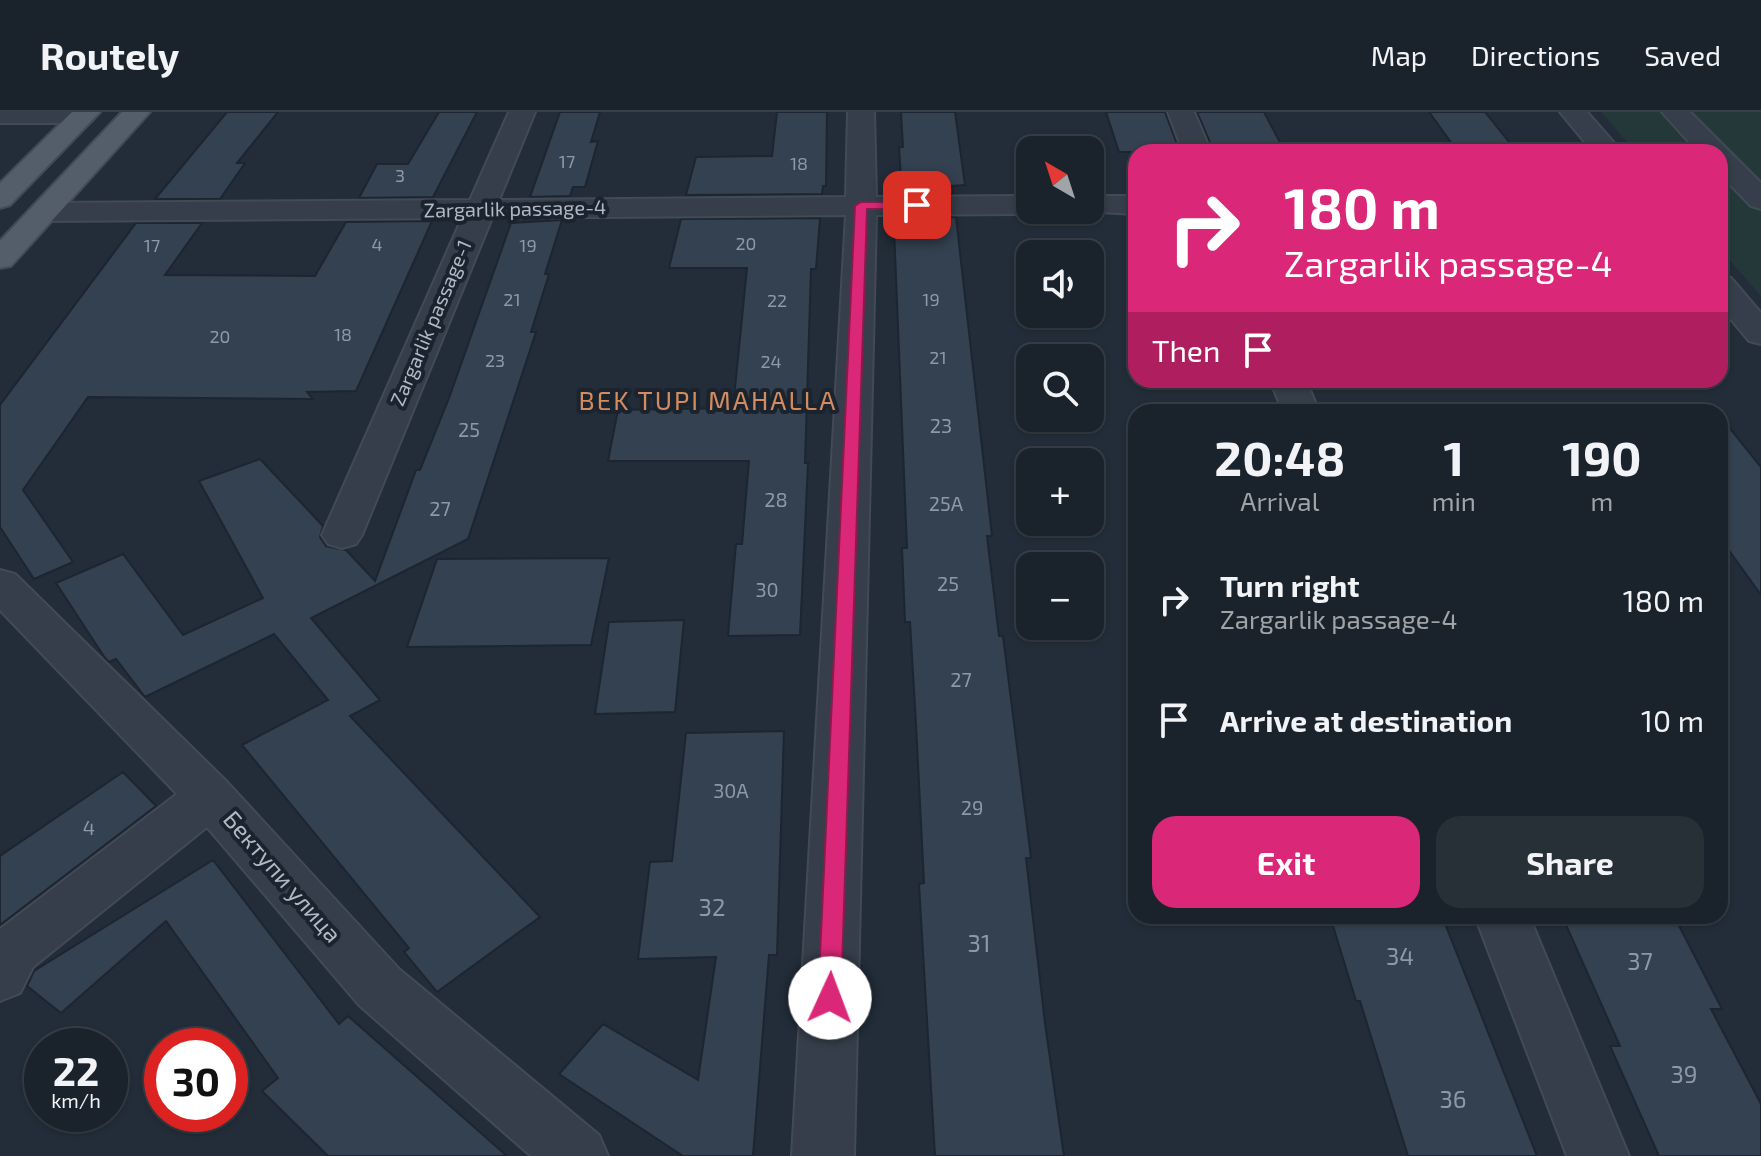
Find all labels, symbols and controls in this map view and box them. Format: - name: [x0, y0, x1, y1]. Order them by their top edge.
- text: Routely: [40, 32, 179, 78]
- text: Map: [1371, 38, 1427, 72]
- text: Directions: [1471, 38, 1600, 72]
- text: Saved: [1644, 38, 1721, 72]
- north arrow: [1016, 136, 1104, 224]
- map controls: [1016, 136, 1104, 640]
- house number: 17: [559, 150, 575, 172]
- house number: 18: [790, 152, 808, 174]
- house number: 3: [395, 164, 405, 186]
- pin: [883, 171, 951, 239]
- text: 180 m: [1284, 173, 1440, 240]
- icon: right: [1152, 176, 1256, 280]
- icon: arrive: [895, 183, 939, 227]
- street label: Zargarlik passage-4: [423, 194, 606, 222]
- house number: 20: [736, 232, 756, 254]
- house number: 4: [371, 233, 383, 255]
- house number: 17: [144, 234, 160, 256]
- house number: 19: [519, 234, 537, 256]
- street label: Zargarlik passage-1: [384, 236, 476, 409]
- button: sound: [1016, 240, 1104, 328]
- text: Zargarlik passage-4: [1284, 241, 1613, 284]
- house number: 21: [503, 288, 521, 310]
- house number: 19: [922, 288, 940, 310]
- house number: 22: [767, 289, 787, 311]
- house number: 18: [334, 323, 352, 345]
- house number: 20: [210, 325, 230, 347]
- icon: arrive: [1236, 328, 1280, 372]
- text: Then: [1152, 332, 1220, 368]
- button: search: [1016, 344, 1104, 432]
- house number: 21: [929, 346, 947, 368]
- house number: 23: [485, 349, 505, 371]
- house number: 24: [760, 350, 782, 372]
- district label: BEK TUPI MAHALLA: [579, 384, 837, 415]
- house number: 23: [930, 413, 952, 437]
- house number: 25: [458, 417, 480, 441]
- text: 20:48: [1214, 428, 1345, 486]
- text: 1: [1443, 428, 1464, 486]
- text: 190: [1562, 428, 1642, 486]
- button: +: [1016, 448, 1104, 536]
- text: Arrival: [1240, 485, 1319, 516]
- text: min: [1432, 485, 1476, 516]
- text: m: [1591, 485, 1613, 516]
- house number: 28: [764, 487, 788, 511]
- house number: 25A: [929, 491, 964, 515]
- house number: 27: [429, 496, 451, 520]
- button: −: [1016, 552, 1104, 640]
- text: Turn right: [1220, 567, 1360, 603]
- house number: 25: [937, 571, 959, 595]
- house number: 30: [755, 577, 779, 601]
- icon: right: [1152, 578, 1196, 622]
- text: 180 m: [1623, 582, 1704, 618]
- text: Zargarlik passage-4: [1220, 603, 1457, 634]
- house number: 27: [950, 667, 972, 691]
- icon: arrive: [1152, 698, 1196, 742]
- text: Arrive at destination: [1220, 702, 1512, 738]
- text: 10 m: [1641, 702, 1704, 738]
- house number: 30A: [713, 778, 749, 802]
- house number: 29: [961, 795, 983, 819]
- street label: Бектупи улица: [217, 804, 348, 948]
- house number: 4: [83, 815, 95, 839]
- button: Exit: [1152, 816, 1420, 908]
- button: Share: [1436, 816, 1704, 908]
- house number: 32: [699, 892, 725, 921]
- house number: 31: [968, 928, 990, 957]
- house number: 34: [1386, 941, 1414, 970]
- house number: 37: [1627, 946, 1653, 975]
- position arrow: [788, 956, 872, 1040]
- speed limit sign: 30: [144, 1028, 248, 1132]
- text: 22: [53, 1046, 99, 1094]
- house number: 39: [1670, 1059, 1698, 1088]
- house number: 36: [1439, 1084, 1467, 1113]
- text: km/h: [51, 1088, 101, 1112]

